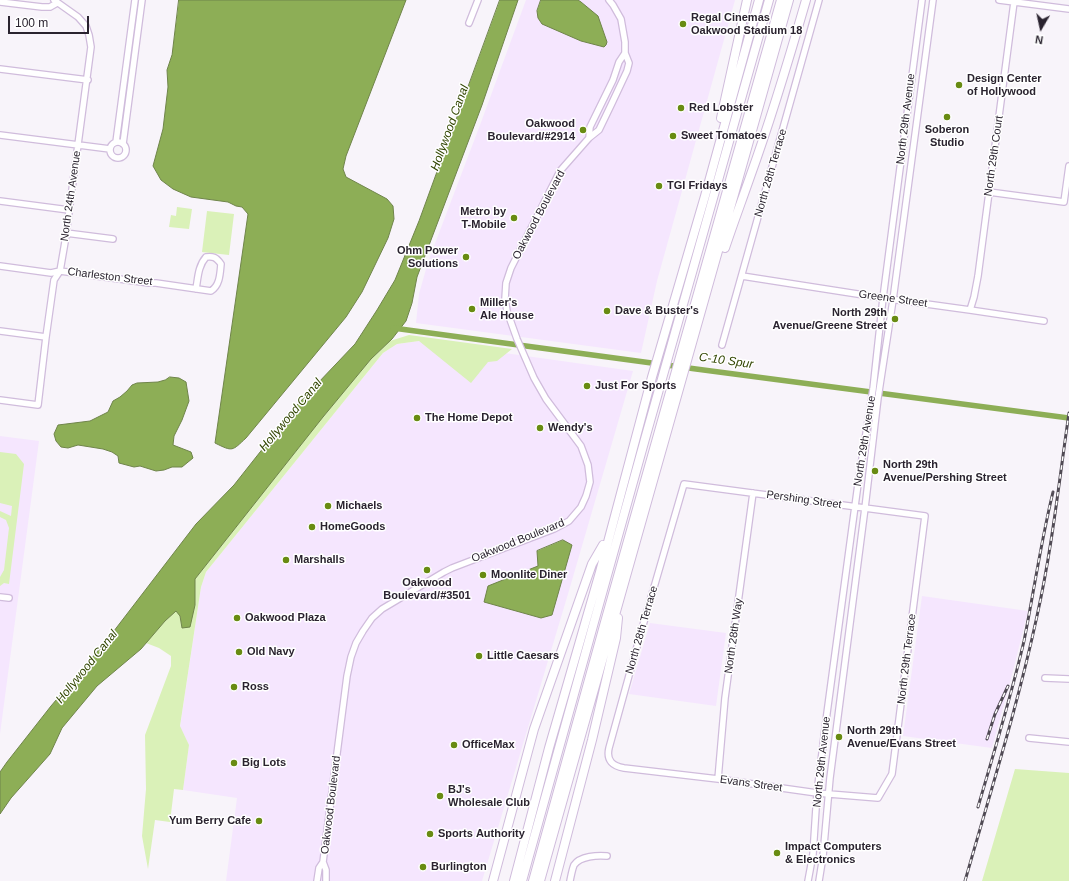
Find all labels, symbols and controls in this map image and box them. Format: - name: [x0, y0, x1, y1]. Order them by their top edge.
- scale bar: [10, 8, 91, 34]
- north arrow: [1021, 8, 1061, 48]
- place label: Regal Cinemas Oakwood Stadium 18: [691, 11, 802, 37]
- text: 100 m: [15, 16, 48, 30]
- marker: Regal Cinemas Oakwood Stadium 18: [678, 19, 688, 29]
- text: N: [1034, 33, 1044, 46]
- place label: Design Center of Hollywood: [967, 72, 1042, 98]
- street label: North 29th Avenue: [894, 73, 918, 165]
- marker: Design Center of Hollywood: [954, 80, 964, 90]
- water label: Hollywood Canal: [428, 83, 472, 173]
- place label: Red Lobster: [689, 101, 753, 115]
- marker: Red Lobster: [676, 103, 686, 113]
- marker: Soberon Studio: [942, 112, 952, 122]
- street label: North 29th Court: [982, 115, 1006, 197]
- place label: Oakwood Boulevard/#2914: [488, 117, 575, 143]
- place label: Soberon Studio: [925, 123, 969, 149]
- marker: Oakwood Boulevard/#2914: [578, 125, 588, 135]
- street label: North 28th Terrace: [752, 127, 790, 219]
- place label: Sweet Tomatoes: [681, 129, 767, 143]
- marker: Sweet Tomatoes: [668, 131, 678, 141]
- street label: North 24th Avenue: [58, 150, 84, 242]
- street label: Oakwood Boulevard: [510, 168, 568, 262]
- place label: TGI Fridays: [667, 179, 728, 193]
- marker: TGI Fridays: [654, 181, 664, 191]
- place label: Metro by T-Mobile: [460, 205, 506, 231]
- marker: Metro by T-Mobile: [509, 213, 519, 223]
- place label: Ohm Power Solutions: [397, 244, 458, 270]
- marker: Ohm Power Solutions: [461, 252, 471, 262]
- street label: Charleston Street: [67, 265, 153, 289]
- street label: Greene Street: [858, 288, 928, 310]
- place label: Miller's Ale House: [480, 296, 534, 322]
- marker: Miller's Ale House: [467, 304, 477, 314]
- place label: Dave & Buster's: [615, 304, 699, 318]
- marker: Dave & Buster's: [602, 306, 612, 316]
- place label: North 29th Avenue/Greene Street: [772, 306, 887, 332]
- marker: North 29th Avenue/Greene Street: [890, 314, 900, 324]
- water label: C-10 Spur: [698, 350, 754, 372]
- water label: Hollywood Canal: [257, 376, 325, 454]
- place label: Just For Sports: [595, 379, 676, 393]
- marker: Just For Sports: [582, 381, 592, 391]
- street label: North 29th Avenue: [851, 395, 879, 487]
- place label: The Home Depot: [425, 411, 512, 425]
- marker: The Home Depot: [412, 413, 422, 423]
- place label: Wendy's: [548, 421, 593, 435]
- marker: Wendy's: [535, 423, 545, 433]
- place label: North 29th Avenue/Pershing Street: [883, 458, 1007, 484]
- marker: North 29th Avenue/Pershing Street: [870, 466, 880, 476]
- street label: Pershing Street: [766, 488, 842, 512]
- place label: Michaels: [336, 499, 382, 513]
- marker: Michaels: [323, 501, 333, 511]
- street label: Oakwood Boulevard: [470, 516, 566, 566]
- place label: HomeGoods: [320, 520, 385, 534]
- marker: HomeGoods: [307, 522, 317, 532]
- place label: Marshalls: [294, 553, 345, 567]
- marker: Marshalls: [281, 555, 291, 565]
- marker: Oakwood Boulevard/#3501: [422, 565, 432, 575]
- place label: Moonlite Diner: [491, 568, 567, 582]
- marker: Moonlite Diner: [478, 570, 488, 580]
- place label: Oakwood Boulevard/#3501: [383, 576, 471, 602]
- street label: North 28th Terrace: [623, 584, 661, 676]
- street label: North 28th Way: [722, 597, 746, 675]
- place label: Oakwood Plaza: [245, 611, 326, 625]
- marker: Oakwood Plaza: [232, 613, 242, 623]
- street label: North 29th Terrace: [895, 613, 919, 705]
- water label: Hollywood Canal: [53, 627, 121, 707]
- place label: Old Navy: [247, 645, 295, 659]
- marker: Old Navy: [234, 647, 244, 657]
- place label: Little Caesars: [487, 649, 559, 663]
- marker: Little Caesars: [474, 651, 484, 661]
- place label: Ross: [242, 680, 269, 694]
- marker: Ross: [229, 682, 239, 692]
- street label: North 29th Avenue: [811, 716, 833, 808]
- place label: North 29th Avenue/Evans Street: [847, 724, 956, 750]
- marker: North 29th Avenue/Evans Street: [834, 732, 844, 742]
- place label: OfficeMax: [462, 738, 515, 752]
- marker: OfficeMax: [449, 740, 459, 750]
- street label: Oakwood Boulevard: [318, 755, 344, 855]
- place label: Big Lots: [242, 756, 286, 770]
- marker: Big Lots: [229, 758, 239, 768]
- street label: Evans Street: [719, 773, 783, 795]
- place label: BJ's Wholesale Club: [448, 783, 530, 809]
- marker: BJ's Wholesale Club: [435, 791, 445, 801]
- place label: Yum Berry Cafe: [169, 814, 251, 828]
- marker: Yum Berry Cafe: [254, 816, 264, 826]
- place label: Sports Authority: [438, 827, 525, 841]
- marker: Sports Authority: [425, 829, 435, 839]
- place label: Impact Computers & Electronics: [785, 840, 882, 866]
- marker: Impact Computers & Electronics: [772, 848, 782, 858]
- place label: Burlington: [431, 860, 487, 874]
- marker: Burlington: [418, 862, 428, 872]

